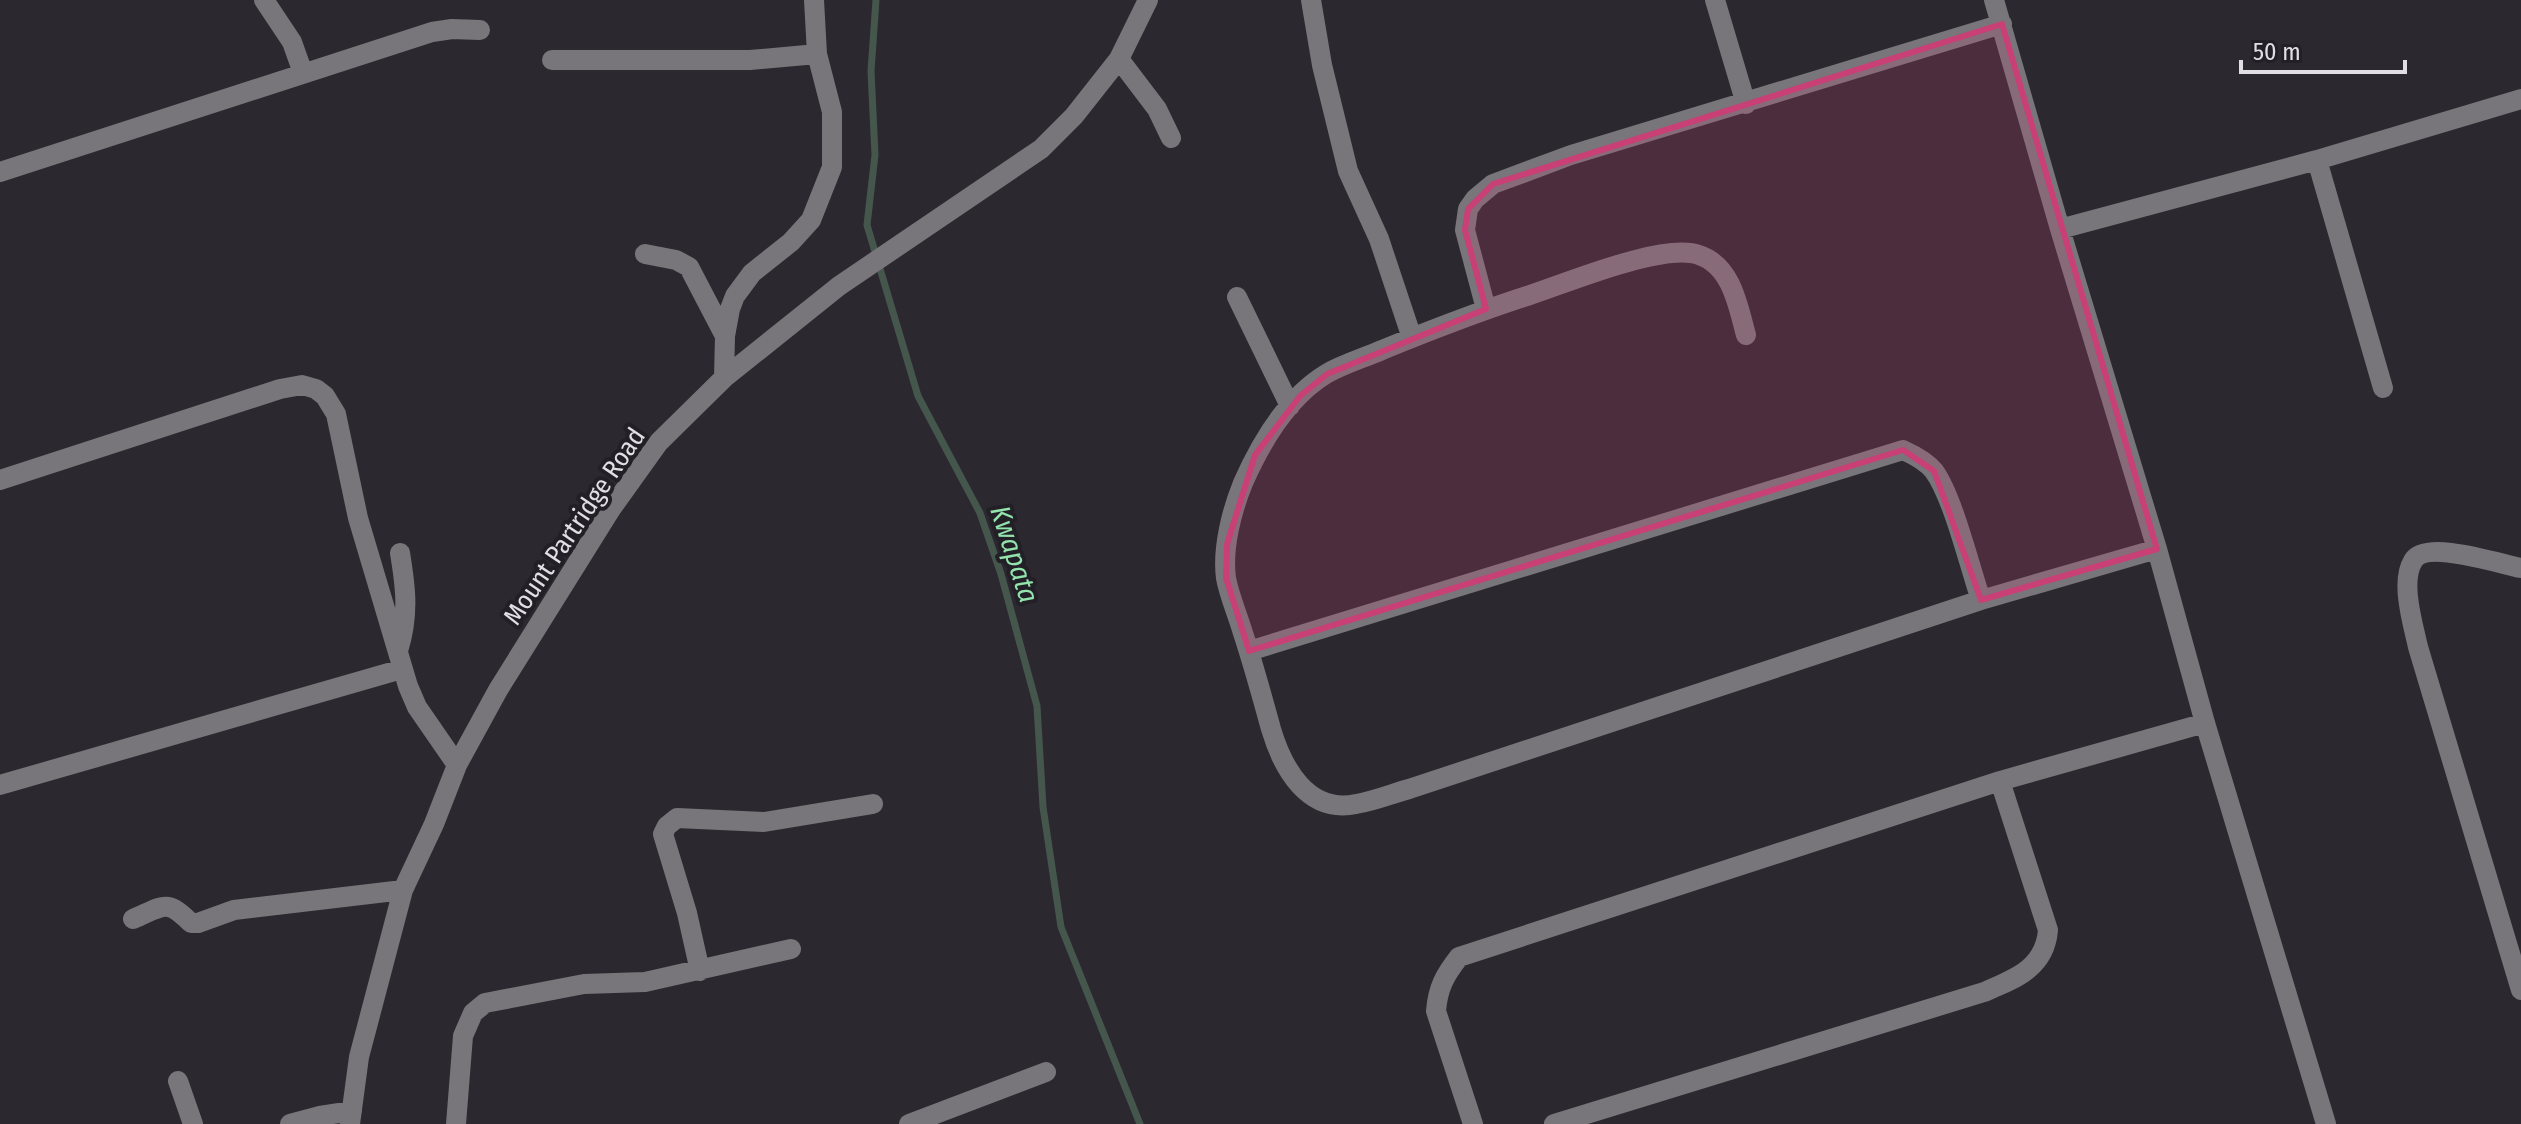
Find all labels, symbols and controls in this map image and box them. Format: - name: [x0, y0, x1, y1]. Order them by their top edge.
- scale bar: [2241, 24, 2405, 74]
- text: 50 m: [2253, 38, 2301, 66]
- street label: Mount Partridge Road: [497, 422, 652, 631]
- water label: Kwapata: [983, 502, 1046, 607]

